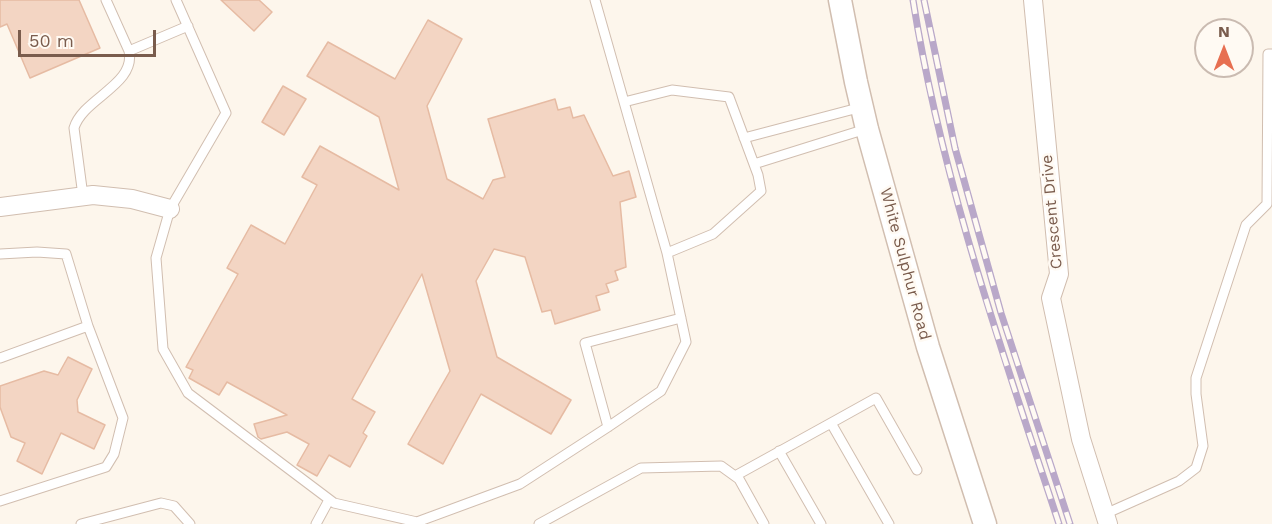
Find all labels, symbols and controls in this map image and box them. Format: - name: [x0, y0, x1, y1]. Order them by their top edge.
- scale bar: [21, 18, 159, 56]
- north arrow: [1194, 18, 1254, 78]
- text: N: [1218, 22, 1230, 41]
- text: 50 m: [29, 30, 74, 51]
- street label: Crescent Drive: [1037, 154, 1067, 270]
- street label: White Sulphur Road: [875, 186, 935, 342]

